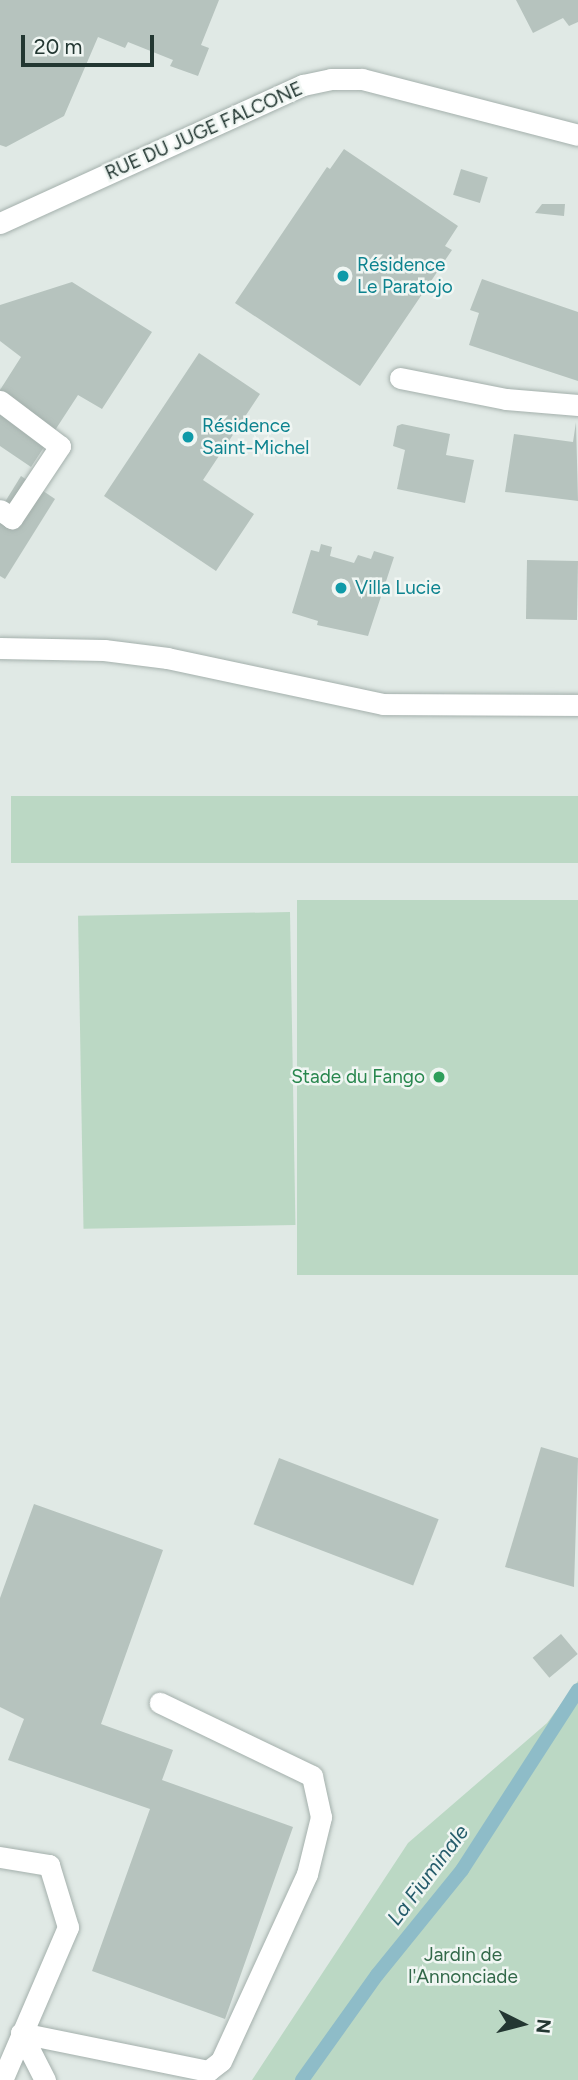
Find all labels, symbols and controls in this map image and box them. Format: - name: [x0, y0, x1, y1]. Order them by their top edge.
- scale bar: [24, 21, 158, 65]
- text: 20 m: [34, 34, 82, 59]
- street label: RUE DU JUGE FALCONE: [102, 77, 306, 185]
- place label: Résidence Le Paratojo: [357, 254, 453, 298]
- marker: Résidence Le Paratojo: [335, 268, 351, 284]
- place label: Résidence Saint-Michel: [202, 415, 309, 459]
- marker: Résidence Saint-Michel: [180, 429, 196, 445]
- place label: Villa Lucie: [355, 577, 441, 599]
- marker: Villa Lucie: [333, 580, 349, 596]
- place label: Stade du Fango: [291, 1066, 425, 1088]
- marker: Stade du Fango: [431, 1069, 447, 1085]
- water label: La Fiuminale: [382, 1820, 474, 1930]
- park label: Jardin de l'Annonciade: [408, 1944, 518, 1988]
- north arrow: [487, 1989, 557, 2059]
- text: N: [531, 2018, 556, 2035]

